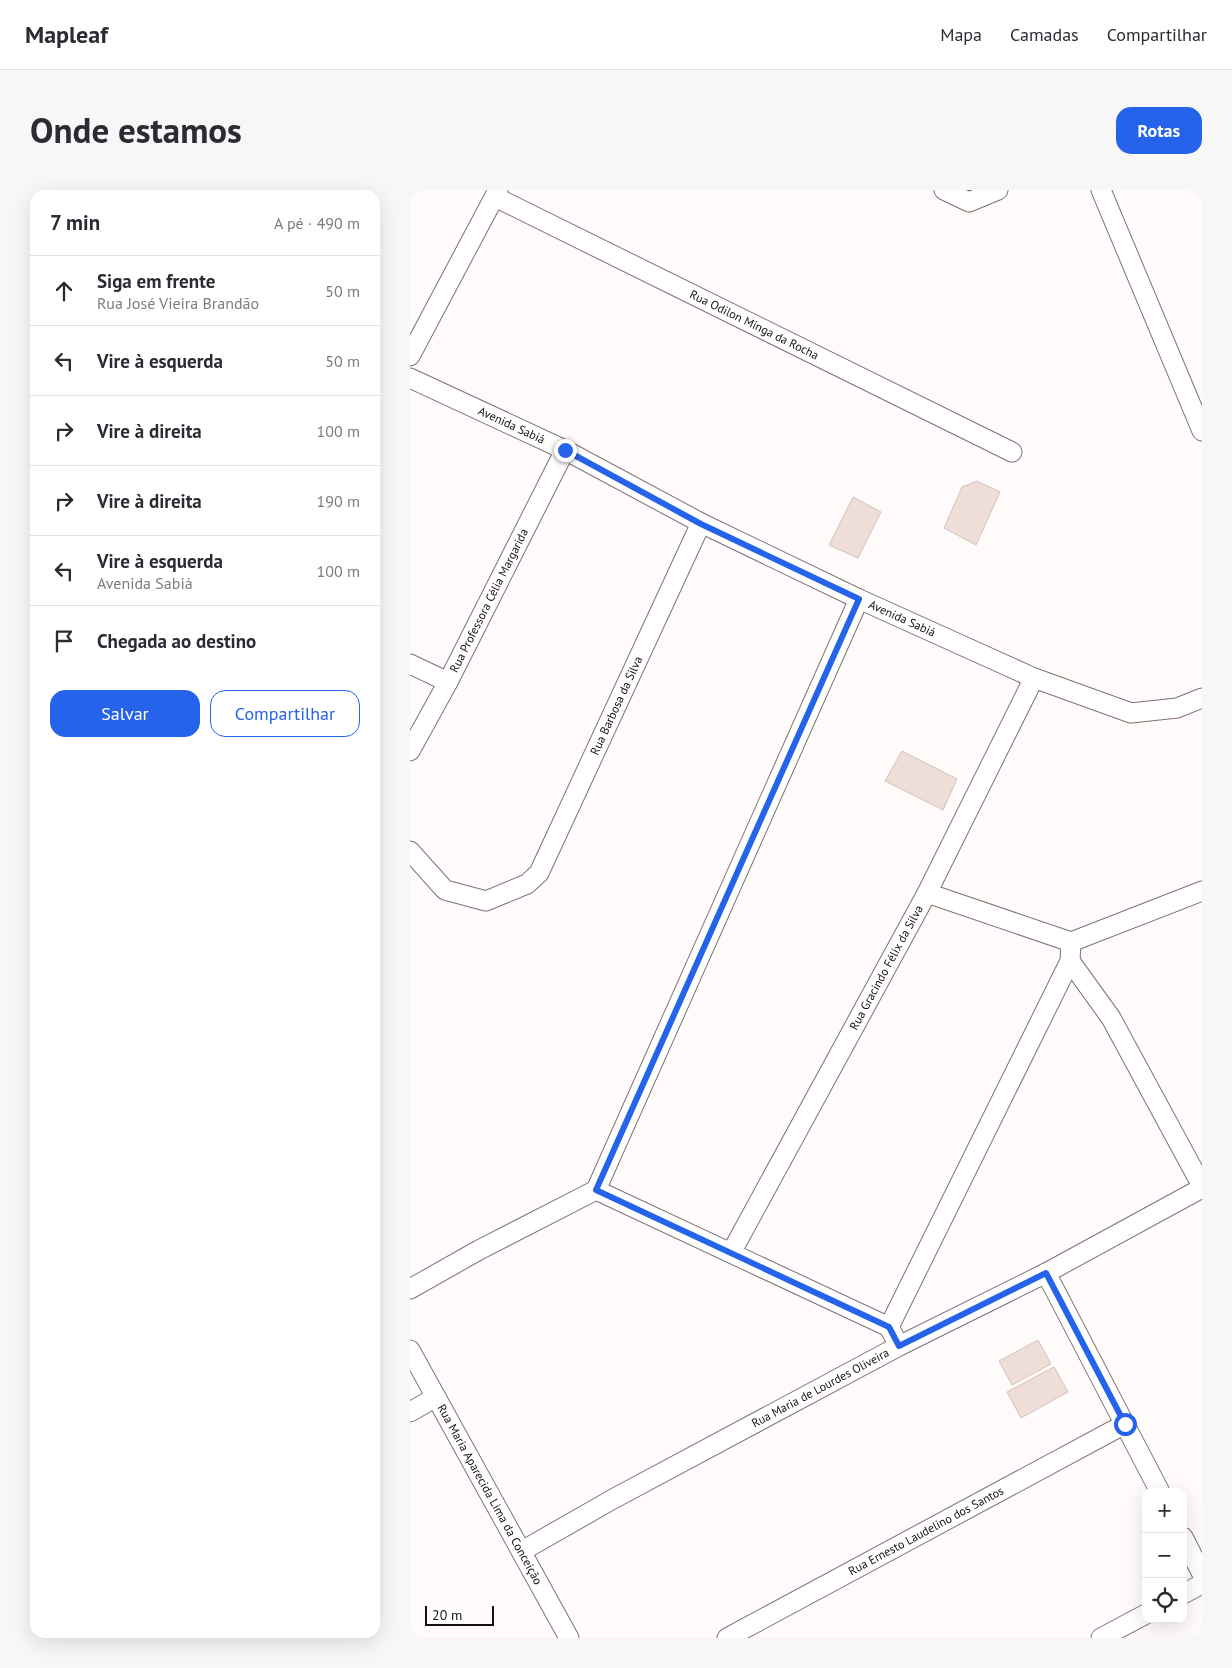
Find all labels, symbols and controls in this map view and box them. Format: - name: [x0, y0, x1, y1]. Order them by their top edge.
- text: Mapleaf: [25, 19, 108, 50]
- text: Mapa: [940, 23, 982, 46]
- text: Camadas: [1010, 23, 1079, 46]
- text: Compartilhar: [1107, 23, 1207, 46]
- text: Onde estamos: [30, 107, 242, 153]
- button: Rotas: [1116, 107, 1202, 154]
- text: 7 min: [50, 209, 100, 236]
- text: A pé · 490 m: [274, 213, 360, 233]
- text: Siga em frente: [97, 269, 215, 293]
- icon: ahead: [50, 277, 78, 305]
- text: 50 m: [325, 281, 360, 301]
- street label: Rua Odilon Minga da Rocha: [687, 286, 821, 363]
- text: Rua José Vieira Brandão: [97, 293, 259, 313]
- icon: left: [50, 347, 78, 375]
- text: Vire à esquerda: [97, 349, 223, 373]
- text: 50 m: [325, 351, 360, 371]
- street label: Avenida Sabiá: [476, 403, 548, 447]
- icon: right: [50, 417, 78, 445]
- text: Vire à direita: [97, 419, 202, 443]
- text: 100 m: [317, 421, 360, 441]
- route end: [554, 439, 577, 462]
- icon: right: [50, 487, 78, 515]
- text: Vire à direita: [97, 489, 202, 513]
- text: 190 m: [317, 491, 360, 511]
- street label: Rua Professora Célia Margarida: [446, 526, 531, 675]
- text: Vire à esquerda: [97, 549, 223, 573]
- icon: left: [50, 557, 78, 585]
- text: 100 m: [317, 561, 360, 581]
- text: Avenida Sabiá: [97, 573, 193, 593]
- street label: Avenida Sabiá: [867, 596, 938, 640]
- icon: arrive: [50, 627, 78, 655]
- text: Chegada ao destino: [97, 629, 256, 653]
- street label: Rua Barbosa da Silva: [587, 653, 645, 757]
- button: Salvar: [50, 690, 200, 737]
- button: Compartilhar: [210, 690, 360, 737]
- street label: Rua Gracindo Félix da Silva: [846, 902, 926, 1032]
- street label: Rua Maria de Lourdes Oliveira: [749, 1345, 892, 1430]
- street label: Rua Maria Aparecida Lima da Conceição: [434, 1401, 546, 1587]
- route start: [1114, 1413, 1137, 1436]
- street label: Rua Ernesto Laudelino dos Santos: [846, 1483, 1006, 1578]
- map controls: [1142, 1488, 1187, 1623]
- button: +: [1142, 1488, 1187, 1533]
- button: −: [1142, 1533, 1187, 1578]
- button: locate: [1142, 1578, 1187, 1623]
- scale bar: [425, 1603, 494, 1626]
- text: 20 m: [432, 1606, 462, 1624]

